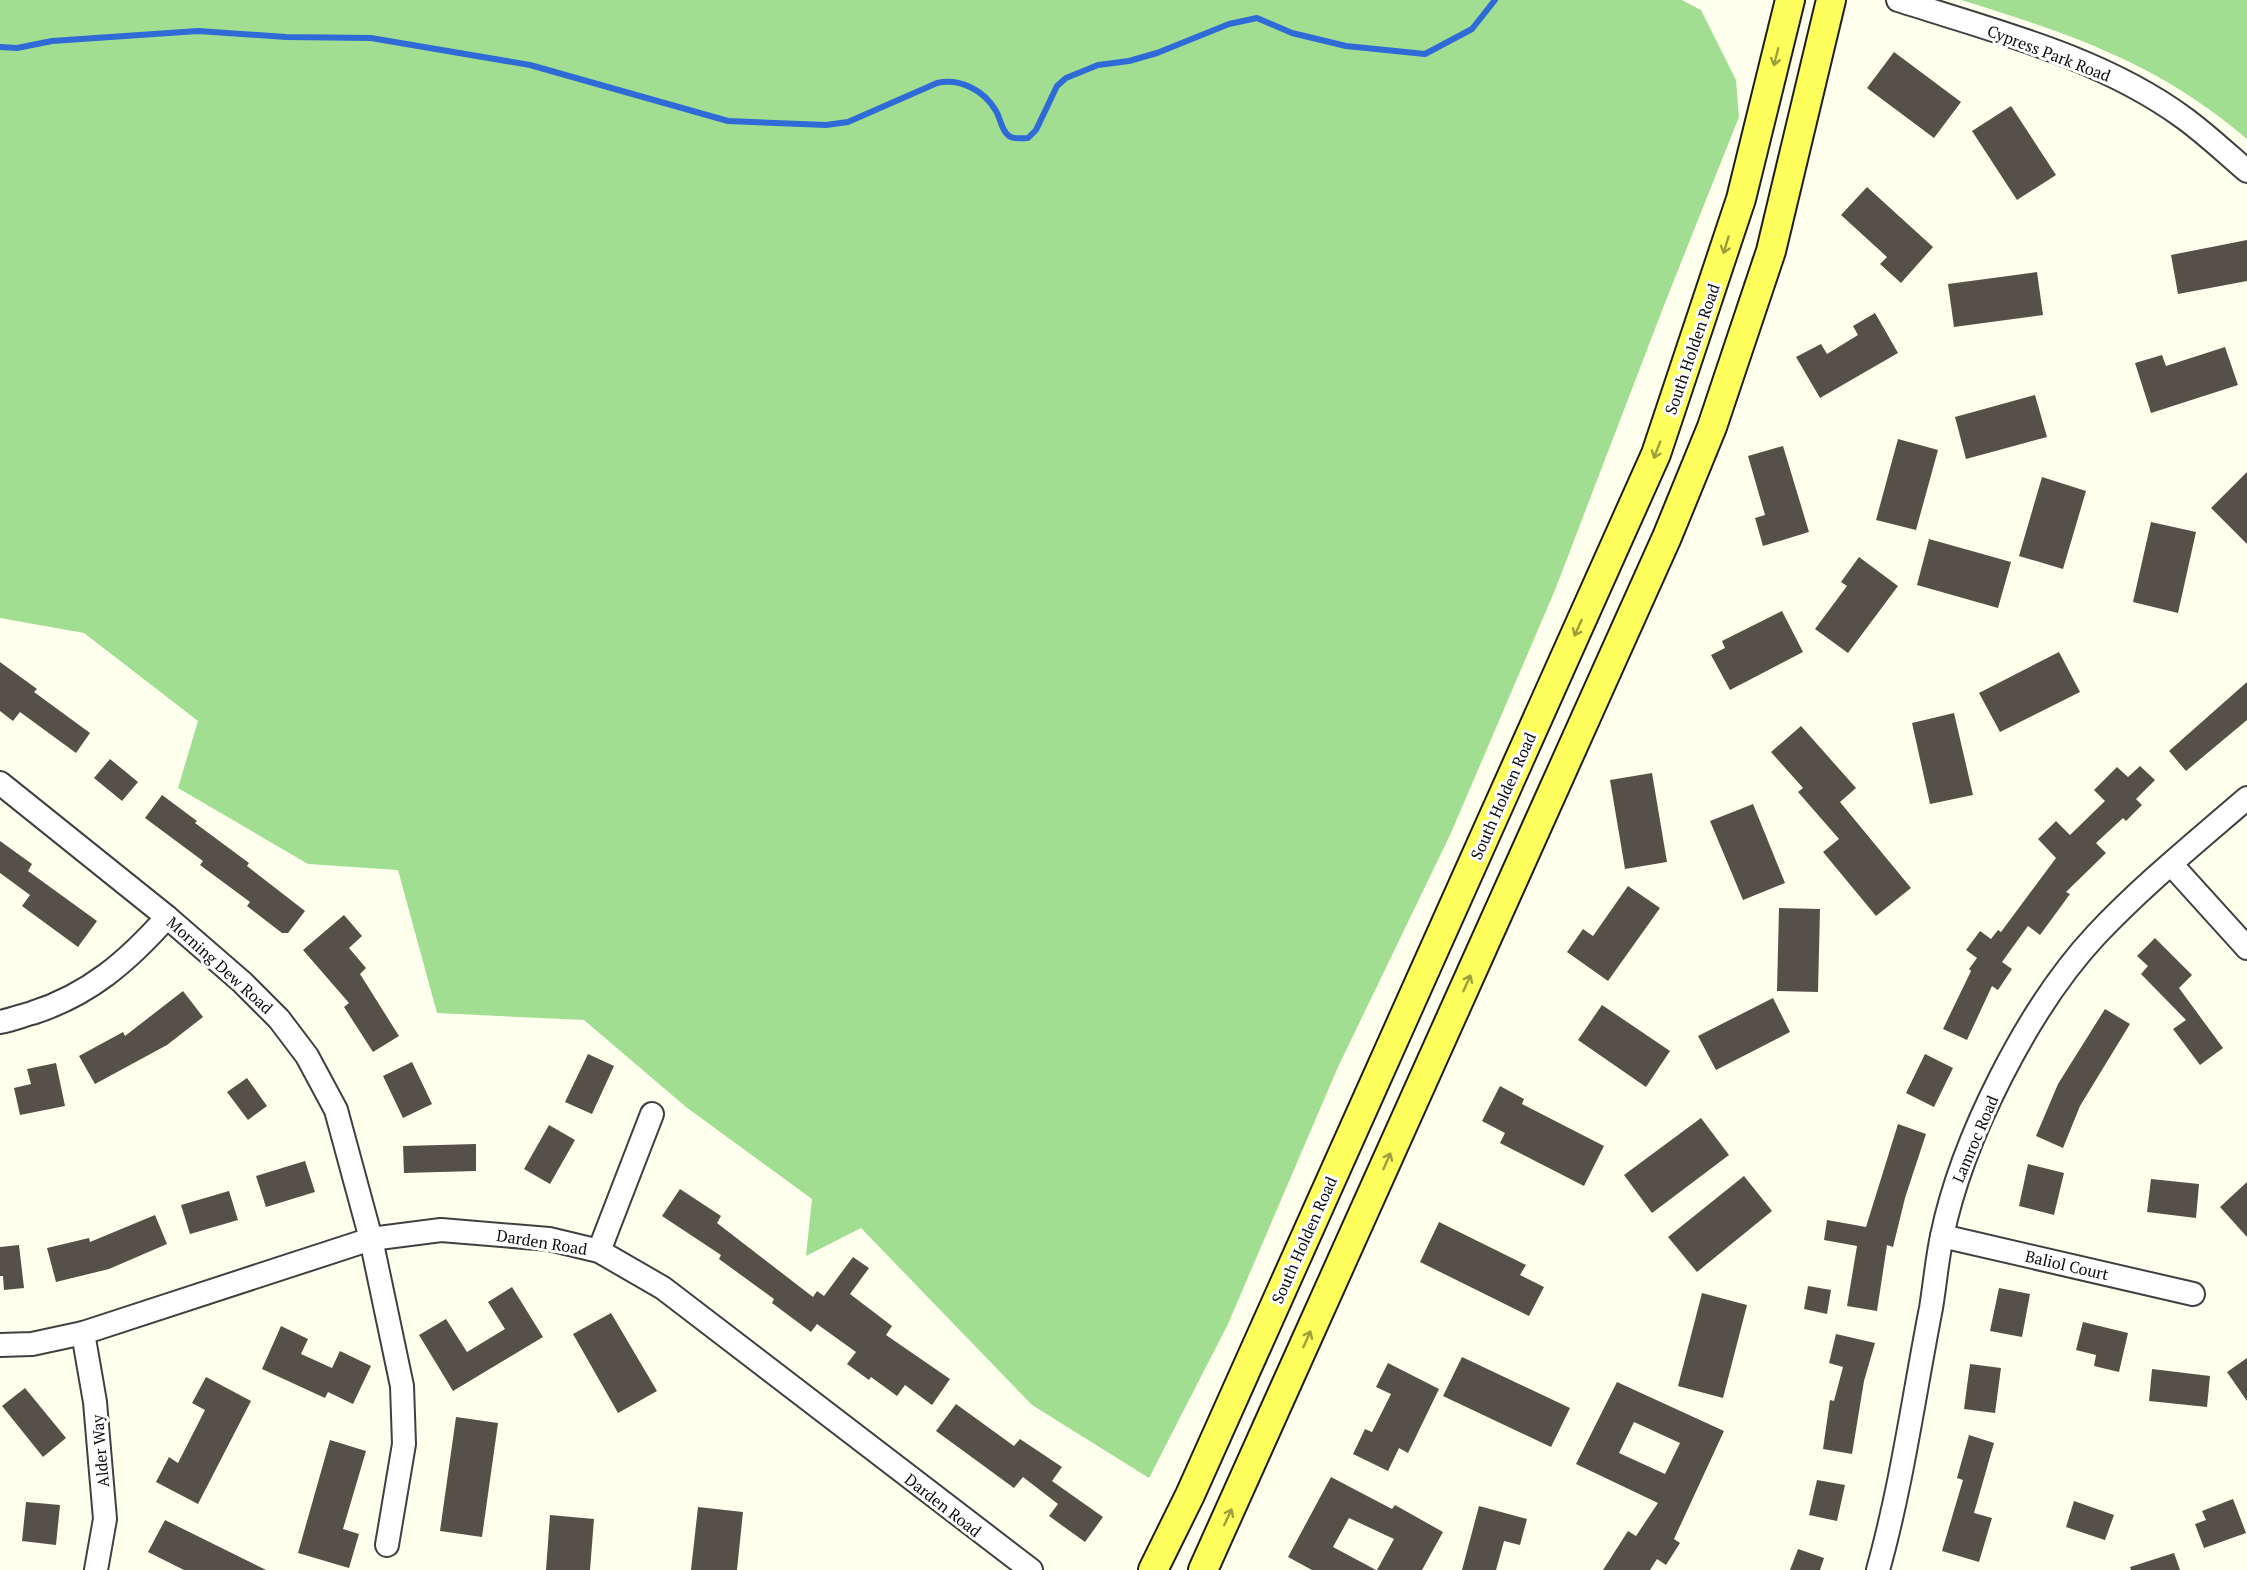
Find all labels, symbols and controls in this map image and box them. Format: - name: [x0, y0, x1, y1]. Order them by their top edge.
- street label: Cypress Park Road: [1984, 19, 2114, 87]
- one-way arrow: [1770, 47, 1782, 66]
- one-way arrow: [1720, 235, 1731, 254]
- street label: South Holden Road: [1659, 280, 1725, 417]
- one-way arrow: [1651, 440, 1662, 459]
- one-way arrow: [1572, 619, 1584, 637]
- street label: South Holden Road: [1465, 729, 1541, 863]
- street label: Morning Dew Road: [162, 911, 278, 1019]
- one-way arrow: [1462, 975, 1473, 993]
- street label: Lamroc Road: [1947, 1092, 2003, 1186]
- one-way arrow: [1382, 1152, 1393, 1171]
- street label: South Holden Road: [1266, 1173, 1342, 1307]
- street label: Darden Road: [495, 1224, 589, 1260]
- street label: Baliol Court: [2023, 1245, 2111, 1285]
- one-way arrow: [1302, 1331, 1314, 1349]
- street label: Alder Way: [86, 1413, 114, 1488]
- street label: Darden Road: [900, 1468, 986, 1542]
- one-way arrow: [1222, 1509, 1234, 1527]

